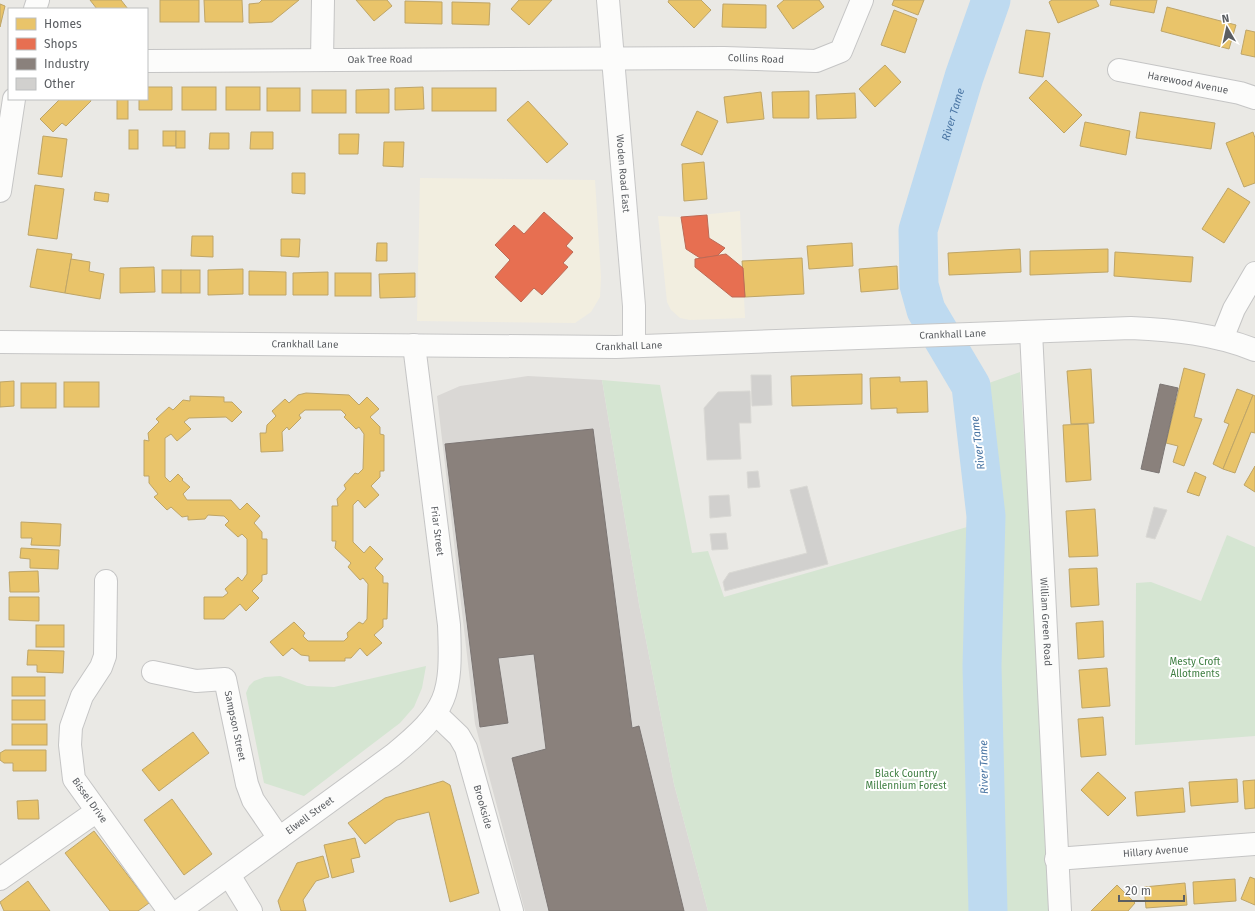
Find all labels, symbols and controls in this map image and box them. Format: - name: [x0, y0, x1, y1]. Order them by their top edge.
- legend: [8, 8, 148, 100]
- north arrow: [1207, 8, 1247, 48]
- text: N: [1221, 12, 1230, 26]
- text: Homes: [44, 17, 82, 31]
- text: Shops: [44, 37, 78, 51]
- street label: Collins Road: [728, 52, 784, 66]
- street label: Oak Tree Road: [347, 54, 413, 66]
- text: Industry: [44, 57, 89, 71]
- street label: Harewood Avenue: [1146, 70, 1229, 97]
- text: Other: [44, 77, 75, 91]
- water label: River Tame: [939, 86, 967, 142]
- street label: Woden Road East: [613, 134, 632, 213]
- street label: Crankhall Lane: [919, 327, 986, 342]
- street label: Crankhall Lane: [272, 338, 338, 351]
- street label: Crankhall Lane: [596, 339, 663, 353]
- water label: River Tame: [968, 415, 988, 471]
- street label: Friar Street: [428, 505, 446, 557]
- street label: William Green Road: [1037, 577, 1054, 666]
- park label: Mesty Croft Allotments: [1170, 656, 1221, 680]
- street label: Sampson Street: [222, 690, 248, 763]
- water label: River Tame: [977, 740, 991, 794]
- park label: Black Country Millennium Forest: [865, 768, 947, 792]
- street label: Bissel Drive: [69, 776, 110, 825]
- street label: Brookside: [471, 784, 495, 830]
- street label: Elwell Street: [284, 794, 337, 837]
- street label: Hillary Avenue: [1123, 843, 1189, 860]
- scale bar: [1119, 877, 1184, 903]
- text: 20 m: [1125, 884, 1151, 898]

